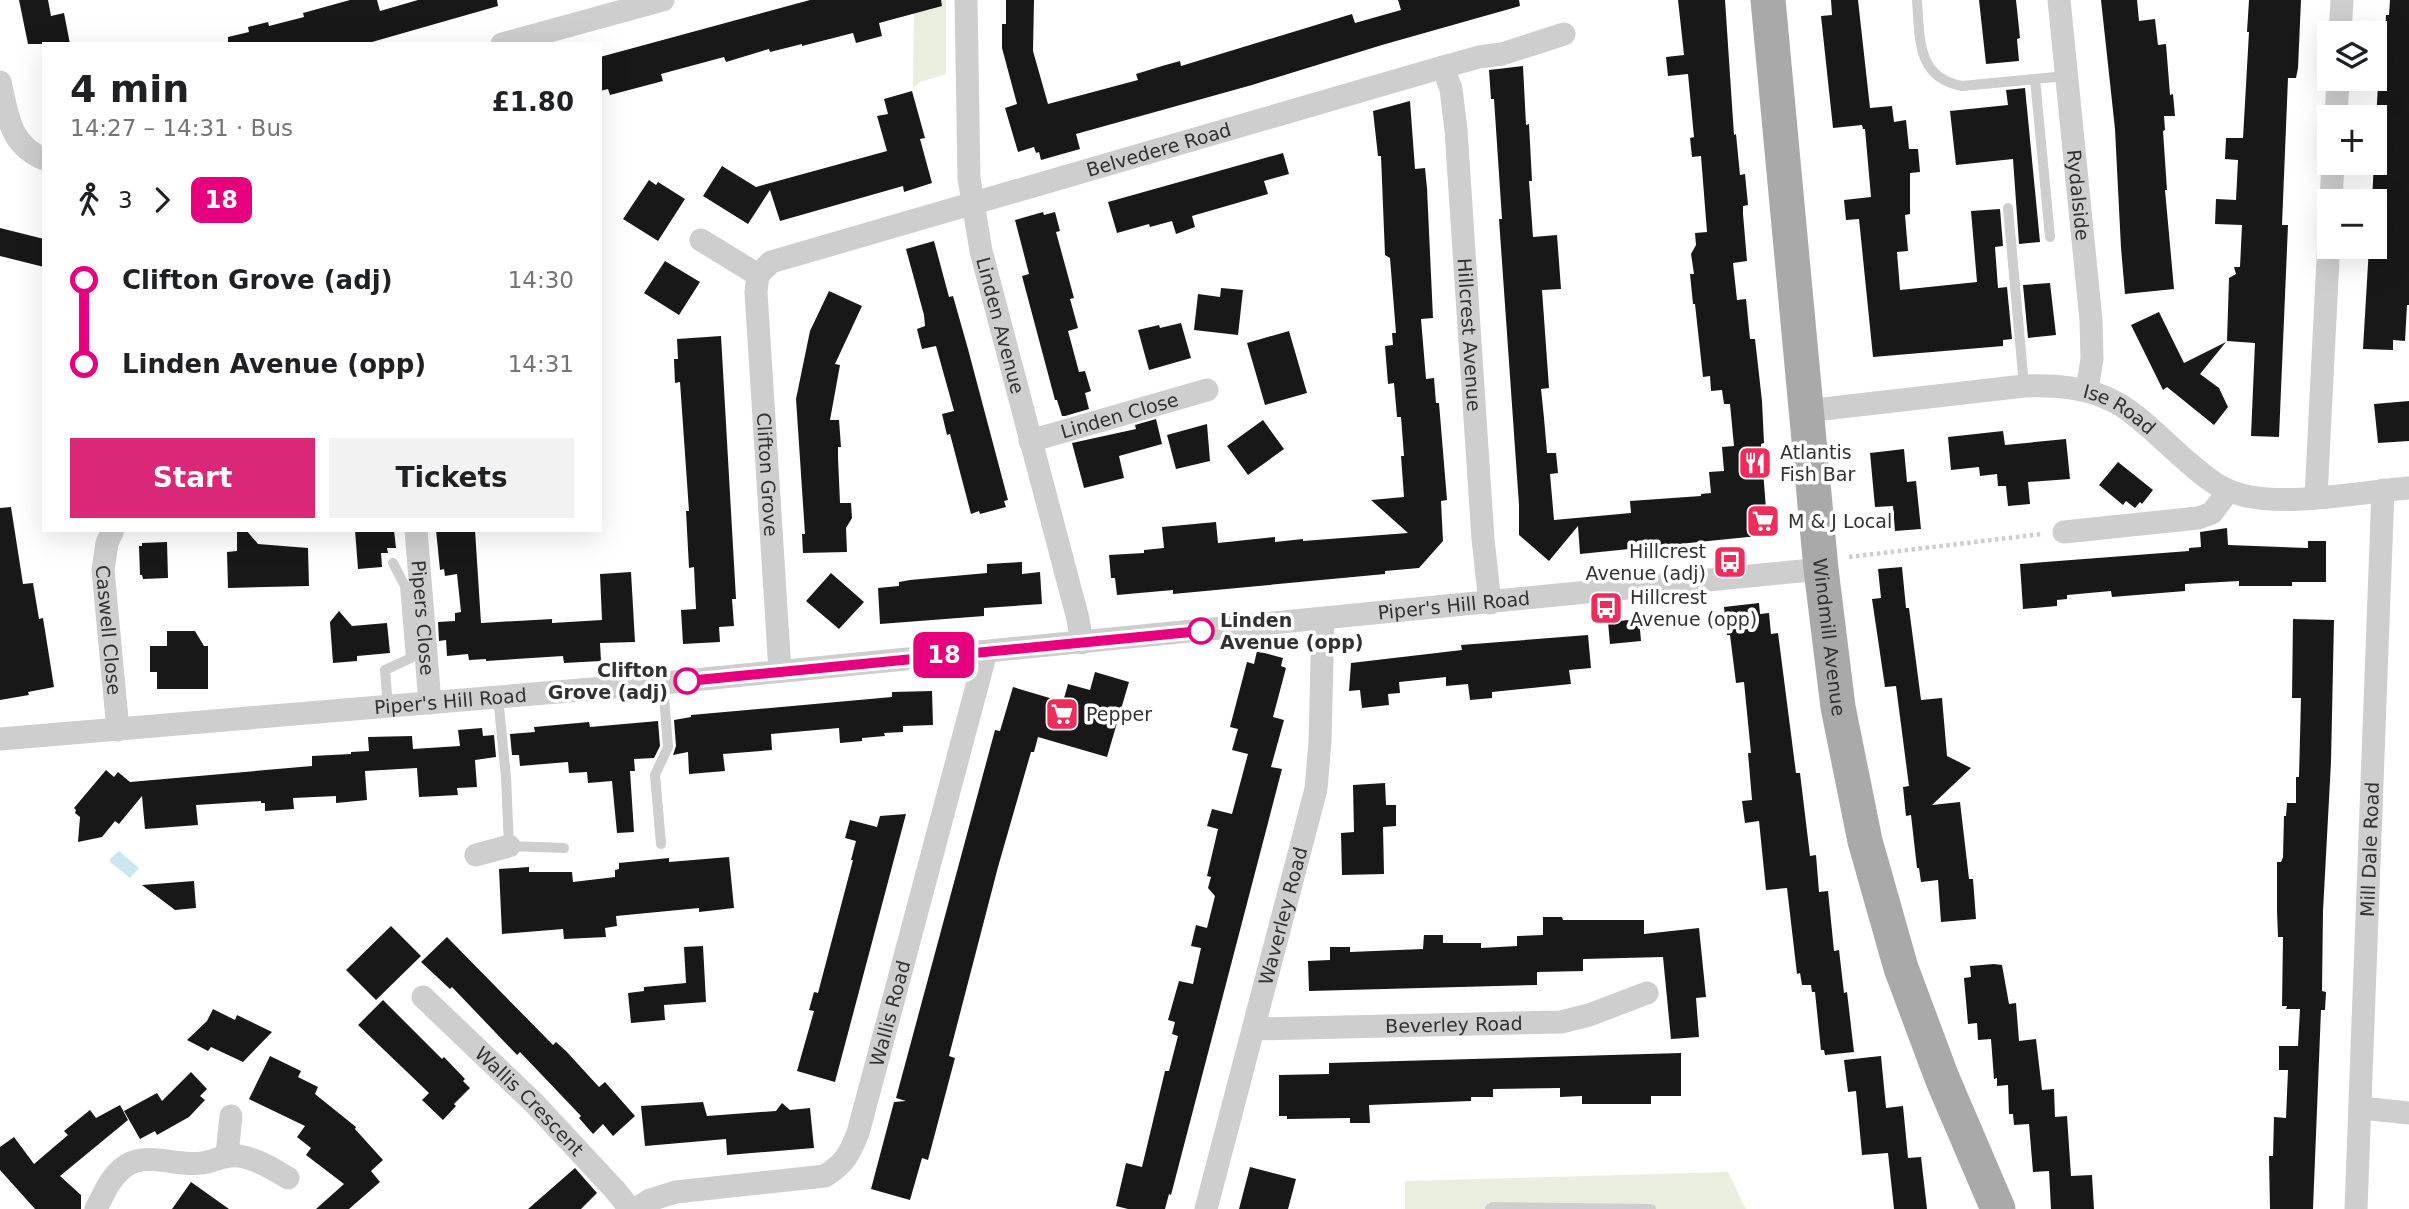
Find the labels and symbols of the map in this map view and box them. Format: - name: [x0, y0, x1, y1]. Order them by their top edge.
- street label: Belvedere Road: [1084, 118, 1234, 181]
- street label: Rydalside: [2063, 148, 2094, 242]
- street label: Linden Avenue: [972, 255, 1029, 396]
- street label: Hillcrest Avenue: [1453, 257, 1486, 412]
- street label: Ise Road: [2081, 380, 2160, 439]
- street label: Linden Close: [1058, 388, 1181, 443]
- street label: Clifton Grove: [753, 412, 782, 537]
- place label: Atlantis Fish Bar: [1780, 441, 1855, 485]
- restaurant icon: Atlantis Fish Bar: [1736, 444, 1774, 482]
- supermarket icon: M & J Local: [1744, 502, 1782, 540]
- place label: M & J Local: [1788, 510, 1892, 532]
- place label: Hillcrest Avenue (adj): [1586, 540, 1706, 584]
- bus stop icon: Hillcrest Avenue (adj): [1711, 543, 1749, 581]
- street label: Windmill Avenue: [1809, 557, 1851, 718]
- street label: Pipers Close: [407, 559, 439, 676]
- street label: Caswell Close: [92, 564, 126, 696]
- place label: Hillcrest Avenue (opp): [1630, 586, 1757, 630]
- street label: Piper's Hill Road: [1377, 587, 1531, 624]
- bus stop icon: Hillcrest Avenue (opp): [1587, 589, 1625, 627]
- place label: Linden Avenue (opp): [1220, 609, 1363, 653]
- marker: Linden Avenue (opp): [1188, 618, 1214, 644]
- line badge: 18: [912, 632, 976, 678]
- place label: Clifton Grove (adj): [548, 659, 668, 703]
- marker: Clifton Grove (adj): [674, 668, 700, 694]
- street label: Piper's Hill Road: [373, 684, 528, 718]
- supermarket icon: Pepper: [1043, 695, 1081, 733]
- place label: Pepper: [1086, 703, 1152, 725]
- street label: Mill Dale Road: [2356, 781, 2383, 917]
- street label: Waverley Road: [1254, 844, 1311, 987]
- street label: Wallis Road: [865, 958, 914, 1069]
- street label: Beverley Road: [1385, 1012, 1523, 1037]
- street label: Wallis Crescent: [471, 1042, 588, 1160]

